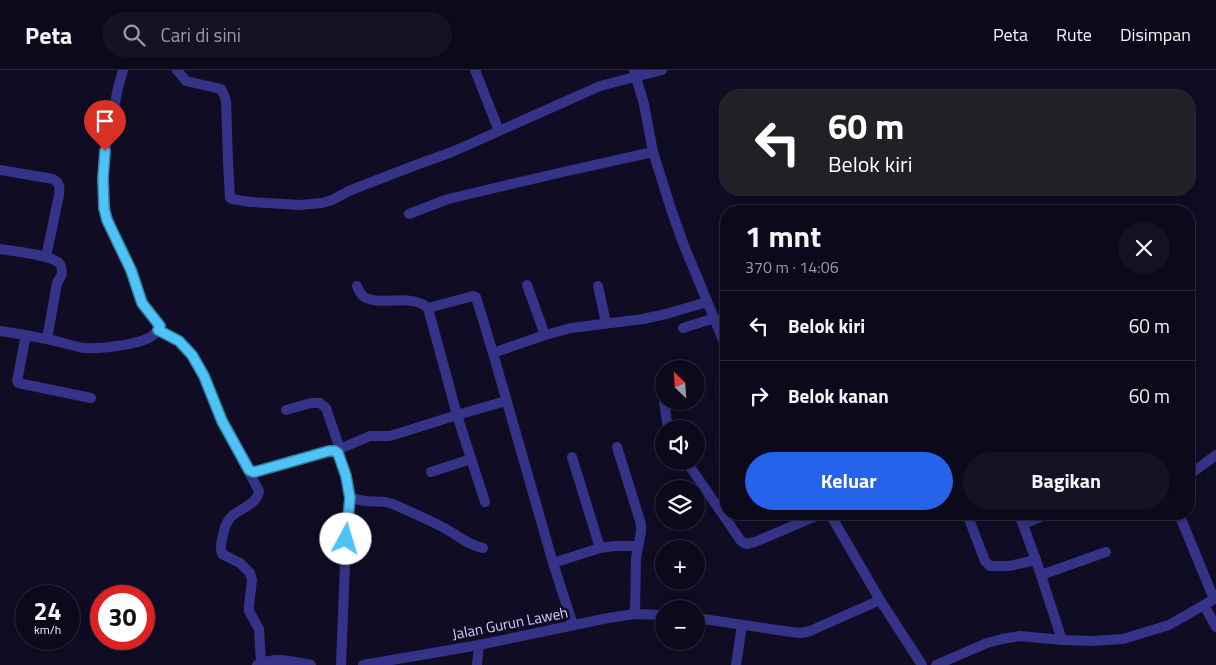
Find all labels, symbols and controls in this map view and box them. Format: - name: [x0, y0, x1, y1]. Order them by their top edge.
- search box: [102, 12, 452, 57]
- text: Peta: [25, 17, 72, 53]
- text: Cari di sini: [160, 20, 241, 49]
- icon: search: [120, 21, 148, 49]
- text: Peta: [993, 21, 1028, 48]
- text: Rute: [1056, 21, 1092, 48]
- text: Disimpan: [1120, 21, 1191, 48]
- text: 60 m: [828, 99, 904, 153]
- pin: [84, 100, 126, 151]
- icon: arrive: [91, 107, 119, 135]
- icon: left: [745, 110, 810, 175]
- text: Belok kiri: [828, 147, 913, 181]
- text: 1 mnt: [745, 213, 821, 259]
- button: close: [1118, 222, 1170, 274]
- text: 370 m · 14:06: [745, 255, 839, 279]
- text: Belok kiri: [788, 311, 865, 340]
- text: 60 m: [1129, 311, 1170, 340]
- icon: left: [745, 312, 773, 340]
- north arrow: [655, 360, 705, 410]
- map controls: [655, 360, 705, 650]
- text: Belok kanan: [788, 381, 889, 410]
- text: 60 m: [1129, 381, 1170, 410]
- icon: right: [745, 382, 773, 410]
- button: sound: [655, 420, 705, 470]
- button: Keluar: [745, 452, 953, 510]
- button: Bagikan: [963, 452, 1170, 510]
- button: layers: [655, 480, 705, 530]
- position arrow: [319, 512, 371, 564]
- button: +: [655, 540, 705, 590]
- speed limit sign: 30: [90, 585, 155, 650]
- text: 24: [33, 592, 62, 630]
- street label: Jalan Gurun Laweh: [450, 600, 570, 646]
- button: −: [655, 600, 705, 650]
- text: km/h: [34, 620, 61, 639]

